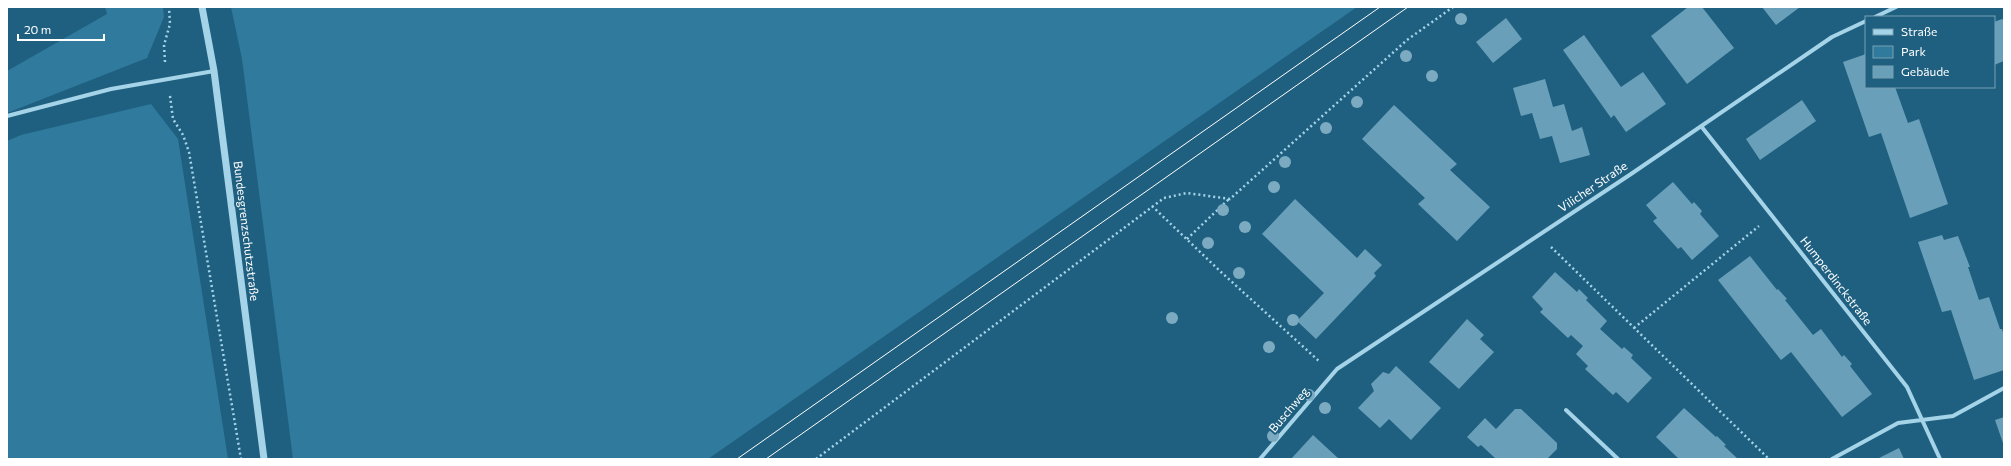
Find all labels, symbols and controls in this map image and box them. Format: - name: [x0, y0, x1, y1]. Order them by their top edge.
- scale bar: [18, 16, 104, 42]
- legend: [1865, 16, 1995, 88]
- text: 20 m: [24, 22, 51, 36]
- text: Straße: [1901, 24, 1937, 38]
- text: Park: [1901, 44, 1927, 58]
- text: Gebäude: [1901, 64, 1949, 78]
- street label: Vilicher Straße: [1555, 158, 1630, 214]
- street label: Bundesgrenzschutzstraße: [231, 160, 263, 302]
- street label: Humperdinckstraße: [1798, 233, 1876, 327]
- street label: Buschweg: [1265, 383, 1312, 435]

